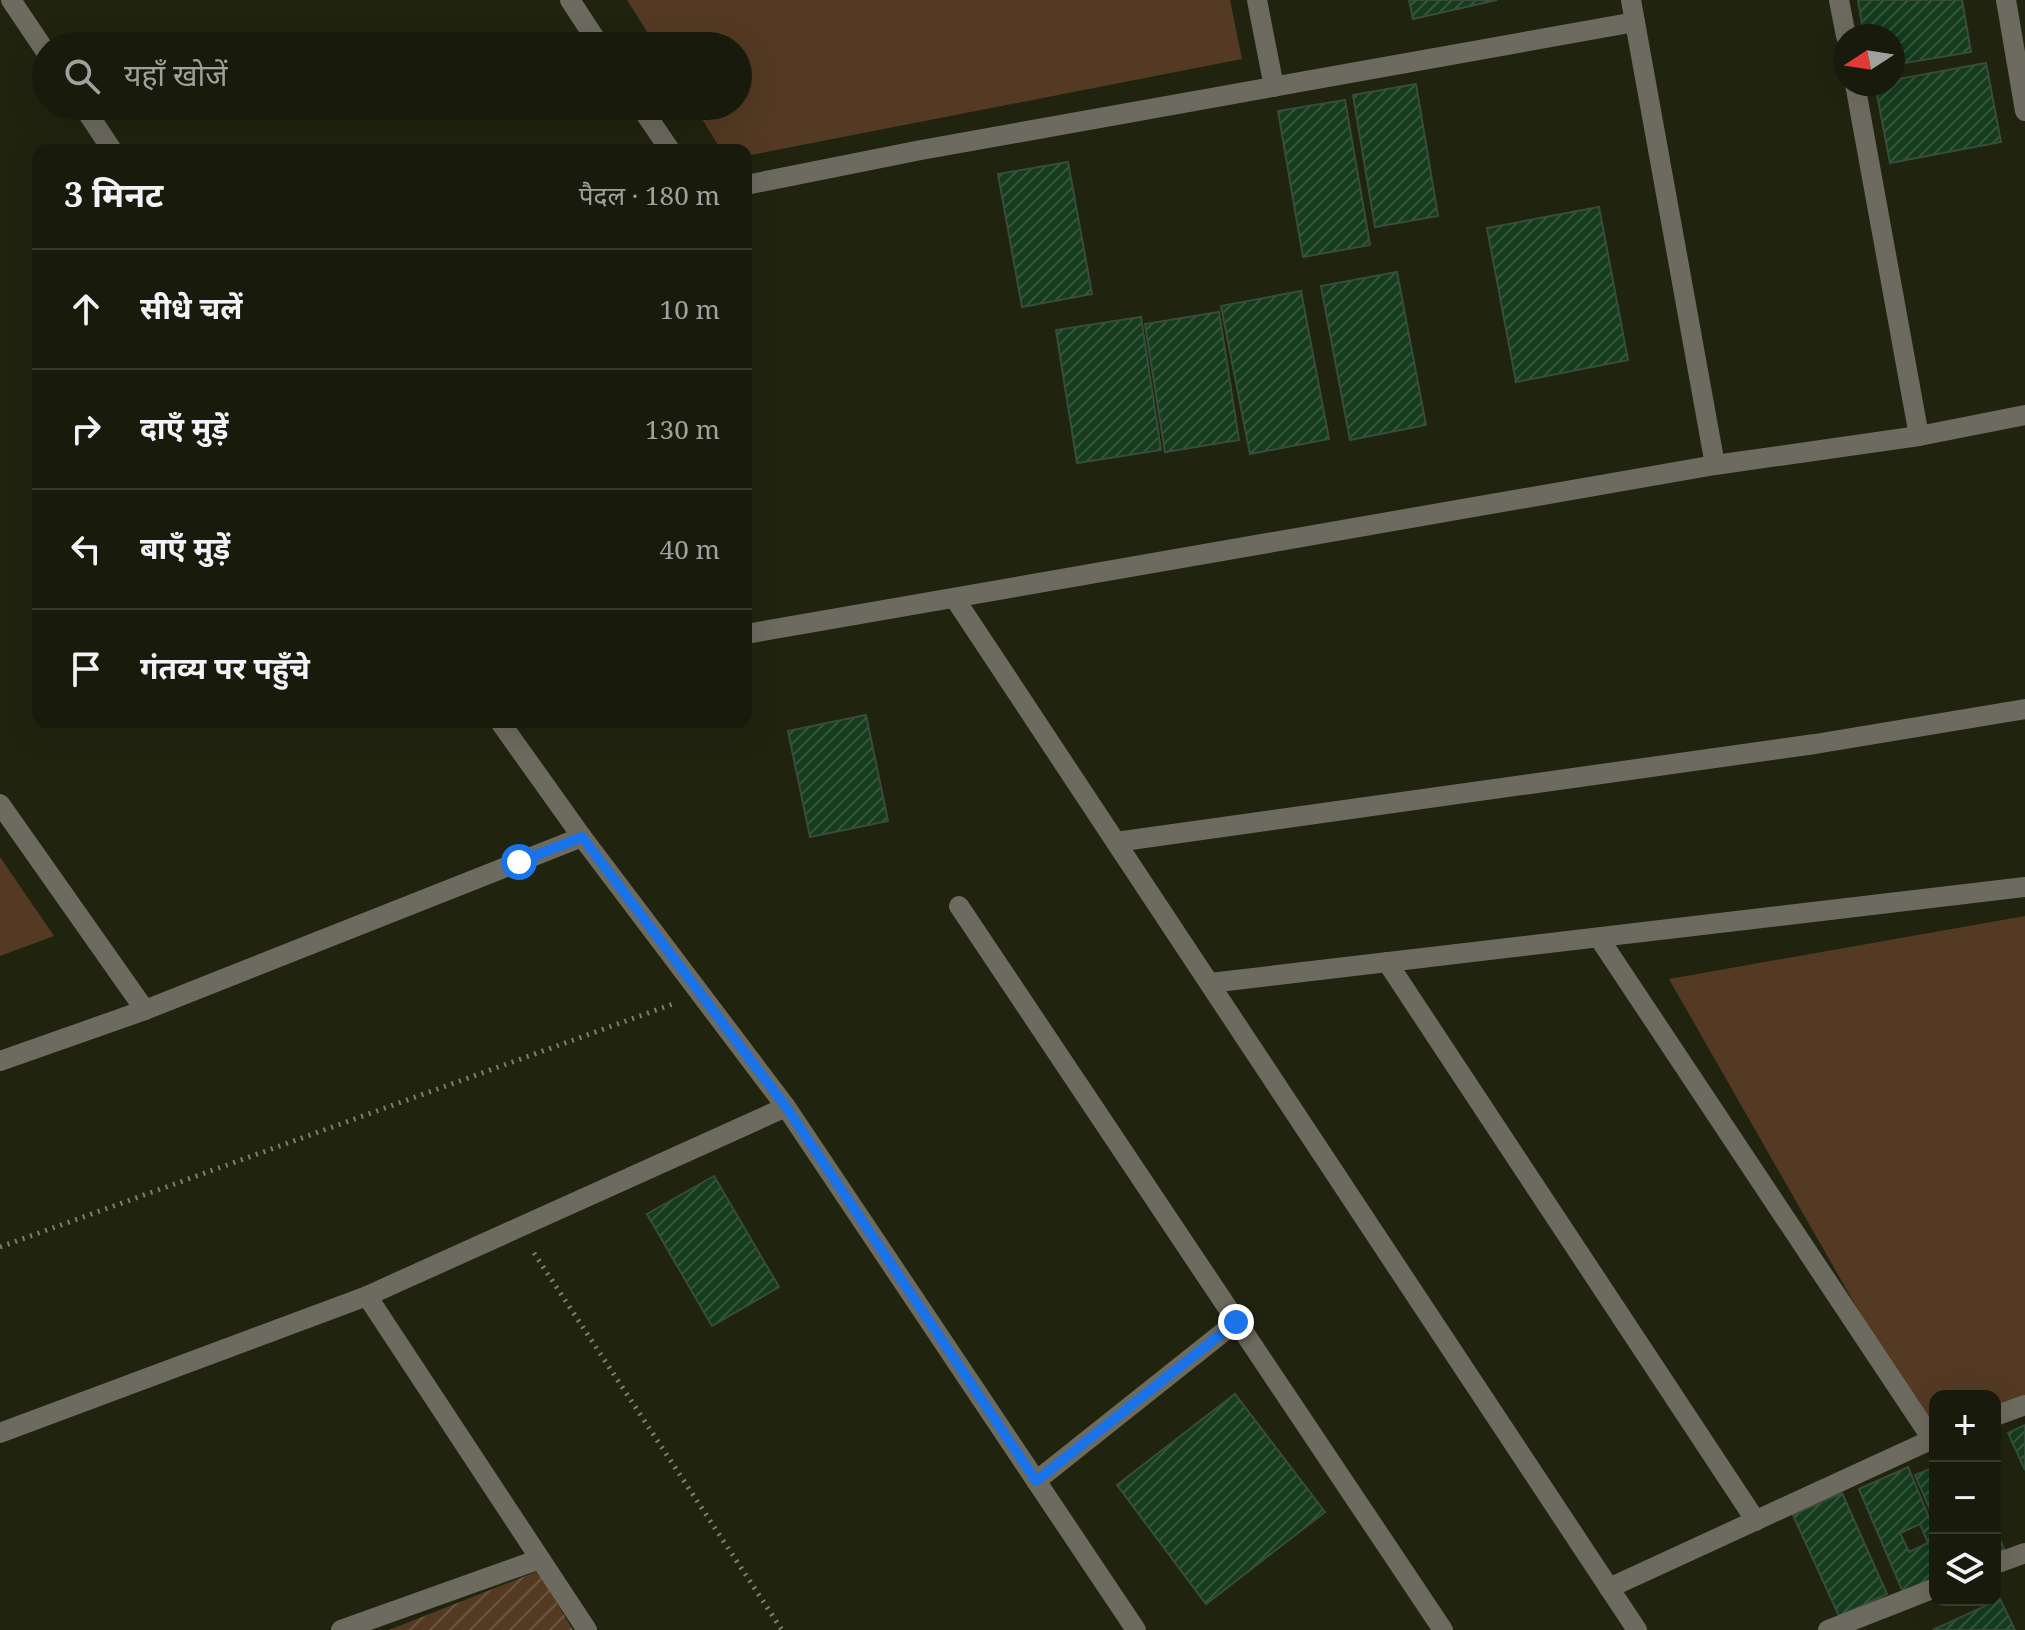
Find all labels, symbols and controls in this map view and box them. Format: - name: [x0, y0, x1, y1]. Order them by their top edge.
- north arrow: [1833, 24, 1905, 96]
- search box: [32, 32, 752, 120]
- icon: search: [60, 54, 104, 98]
- text: यहाँ खोजें: [124, 54, 227, 95]
- text: 3 मिनट: [64, 171, 163, 217]
- text: पैदल · 180 m: [579, 177, 720, 213]
- icon: ahead: [64, 287, 108, 331]
- text: सीधे चलें: [140, 287, 242, 328]
- text: 10 m: [660, 291, 720, 327]
- icon: right: [64, 407, 108, 451]
- text: दाएँ मुड़ें: [140, 407, 228, 448]
- text: 130 m: [645, 411, 720, 447]
- icon: left: [64, 527, 108, 571]
- text: बाएँ मुड़ें: [140, 527, 230, 568]
- text: 40 m: [660, 531, 720, 567]
- icon: arrive: [64, 647, 108, 691]
- text: गंतव्य पर पहुँचे: [140, 647, 310, 688]
- route start: [501, 844, 537, 880]
- route end: [1218, 1304, 1254, 1340]
- map controls: [1929, 1390, 2001, 1606]
- button: +: [1929, 1390, 2001, 1462]
- button: −: [1929, 1462, 2001, 1534]
- button: layers: [1929, 1534, 2001, 1606]

